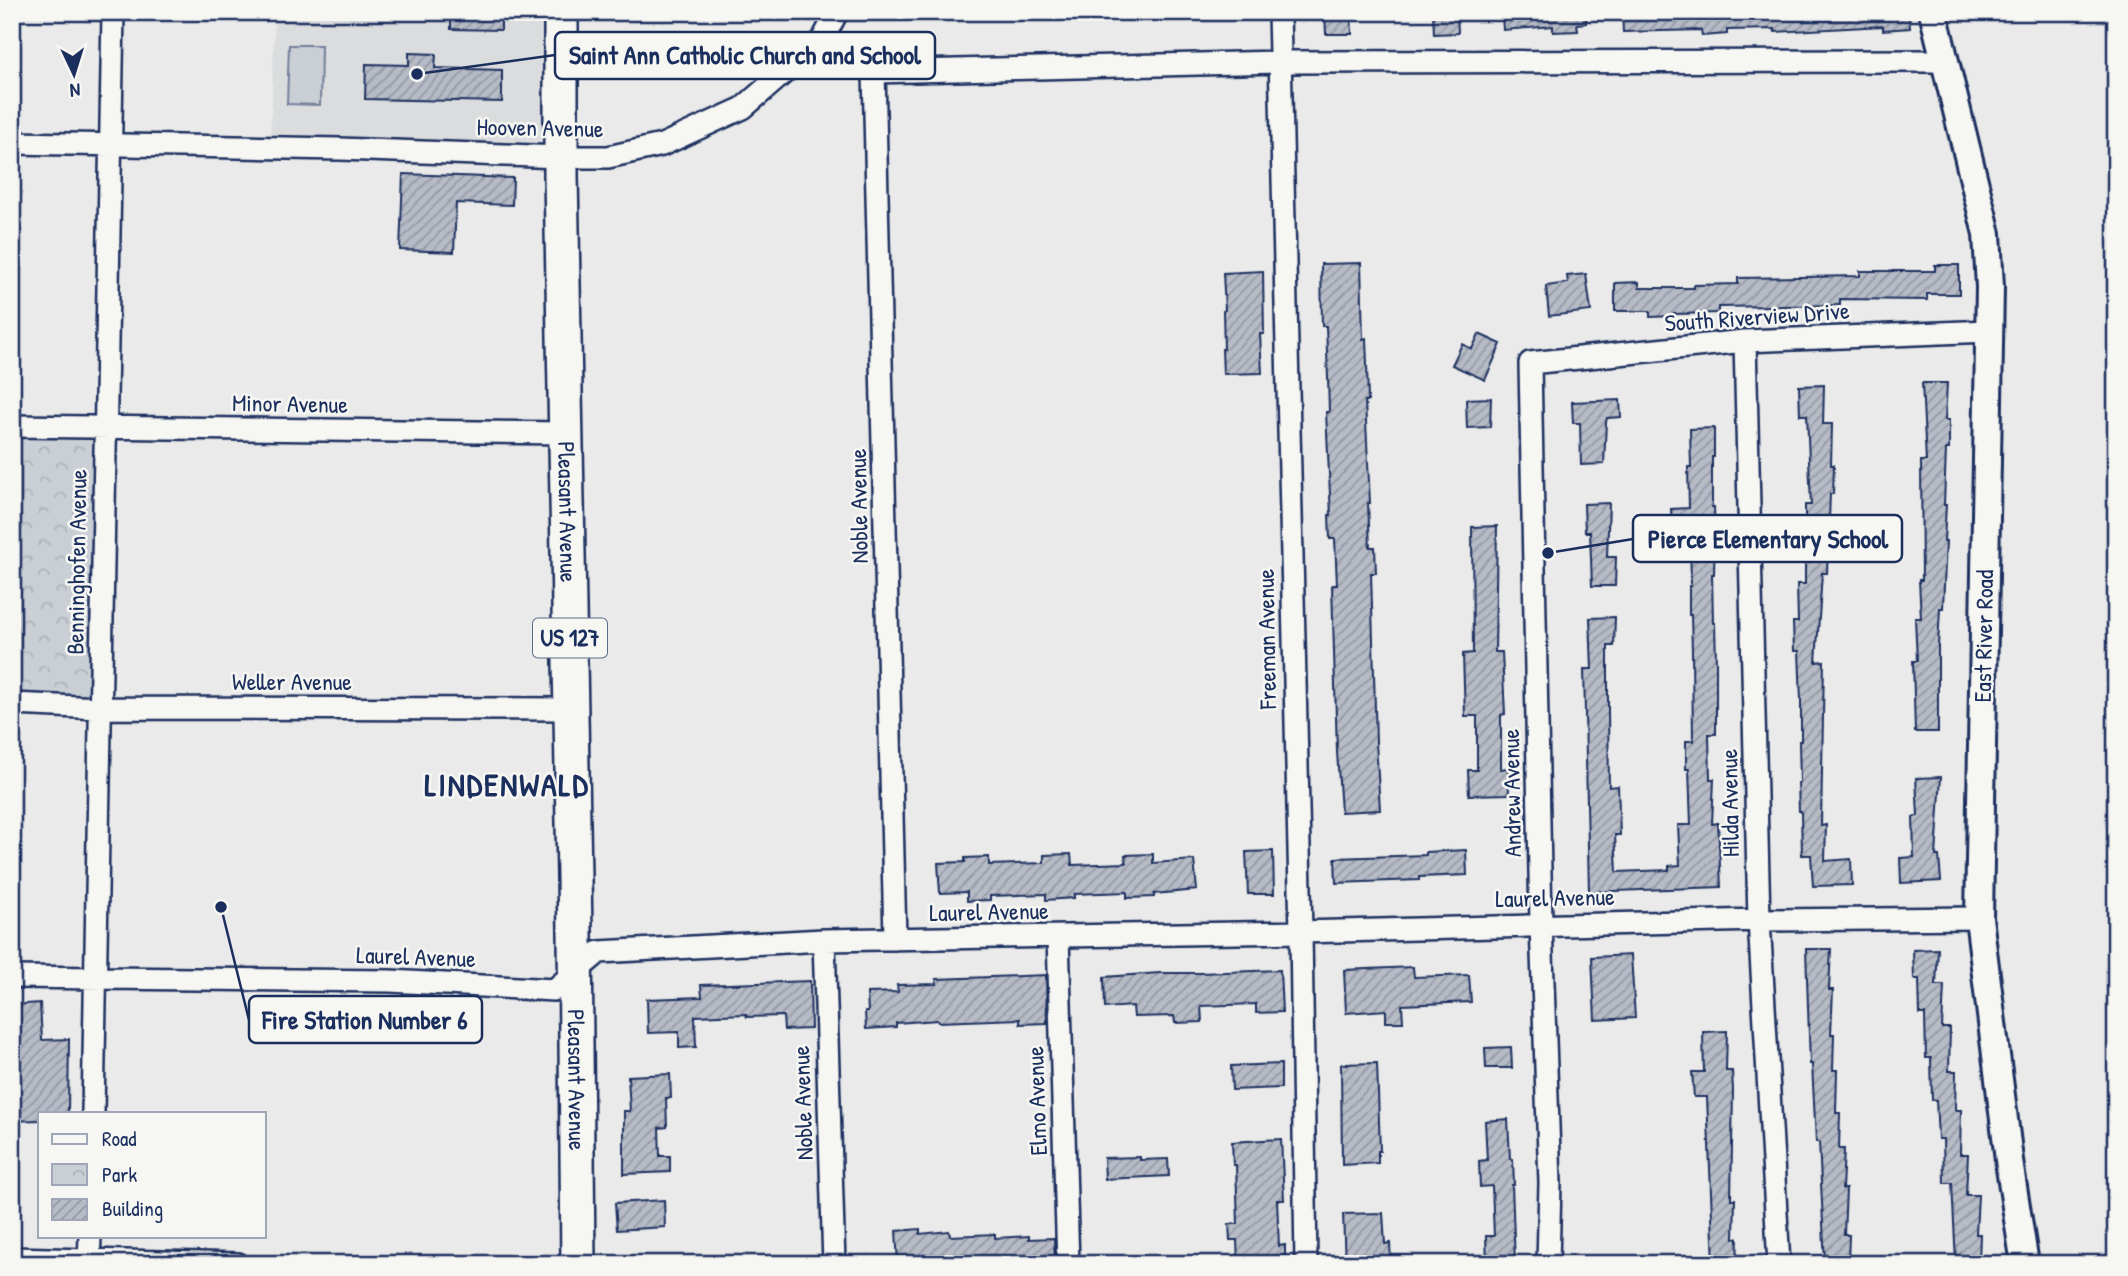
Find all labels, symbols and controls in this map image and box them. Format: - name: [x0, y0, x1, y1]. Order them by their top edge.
- callout: Saint Ann Catholic Church and School: [555, 32, 935, 79]
- text: Saint Ann Catholic Church and School: [569, 37, 922, 72]
- north arrow: [38, 38, 108, 108]
- text: N: [69, 78, 81, 104]
- street label: Hooven Avenue: [476, 110, 604, 144]
- street label: South Riverview Drive: [1663, 294, 1851, 338]
- street label: Minor Avenue: [232, 386, 349, 420]
- street label: Pleasant Avenue: [551, 441, 586, 583]
- street label: Noble Avenue: [841, 448, 875, 564]
- street label: Benninghofen Avenue: [58, 469, 94, 655]
- callout: Pierce Elementary School: [1633, 515, 1902, 562]
- text: Pierce Elementary School: [1648, 521, 1889, 557]
- street label: Freeman Avenue: [1249, 568, 1283, 710]
- street label: East River Road: [1966, 569, 2000, 703]
- road number: US 127: [533, 618, 607, 658]
- street label: Weller Avenue: [232, 665, 352, 697]
- street label: Andrew Avenue: [1494, 728, 1528, 857]
- street label: Hilda Avenue: [1712, 748, 1746, 857]
- district label: LINDENWALD: [424, 763, 590, 806]
- street label: Laurel Avenue: [1495, 880, 1615, 914]
- street label: Laurel Avenue: [929, 894, 1049, 928]
- street label: Laurel Avenue: [356, 938, 477, 974]
- callout: Fire Station Number 6: [249, 996, 482, 1043]
- text: Fire Station Number 6: [261, 1002, 468, 1037]
- street label: Pleasant Avenue: [561, 1009, 594, 1151]
- street label: Noble Avenue: [784, 1045, 820, 1161]
- street label: Elmo Avenue: [1018, 1045, 1054, 1156]
- legend: [38, 1112, 266, 1238]
- text: Road: [102, 1124, 136, 1153]
- text: Park: [102, 1160, 137, 1189]
- text: Building: [102, 1194, 163, 1223]

